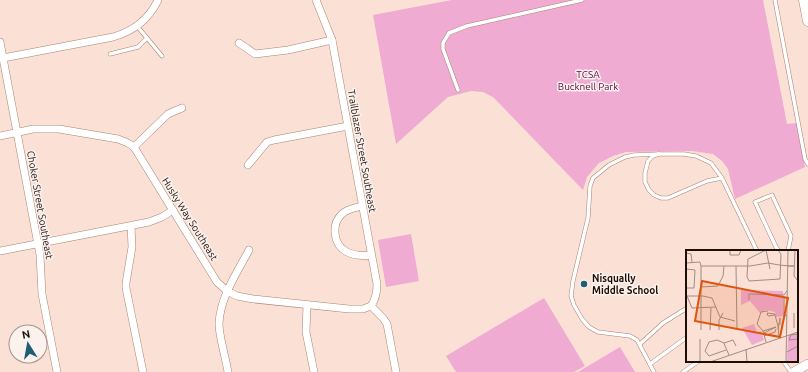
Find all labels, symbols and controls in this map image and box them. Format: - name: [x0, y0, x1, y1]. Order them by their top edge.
- park label: TCSA Bucknell Park: [558, 69, 618, 92]
- street label: Trailblazer Street Southeast: [346, 89, 378, 213]
- street label: Choker Street Southeast: [25, 150, 55, 260]
- street label: Husky Way Southeast: [160, 175, 220, 263]
- inset map: [686, 250, 798, 362]
- place label: Nisqually Middle School: [592, 273, 658, 296]
- marker: Nisqually Middle School: [579, 279, 589, 289]
- north arrow: [8, 324, 48, 364]
- text: N: [21, 328, 31, 341]

